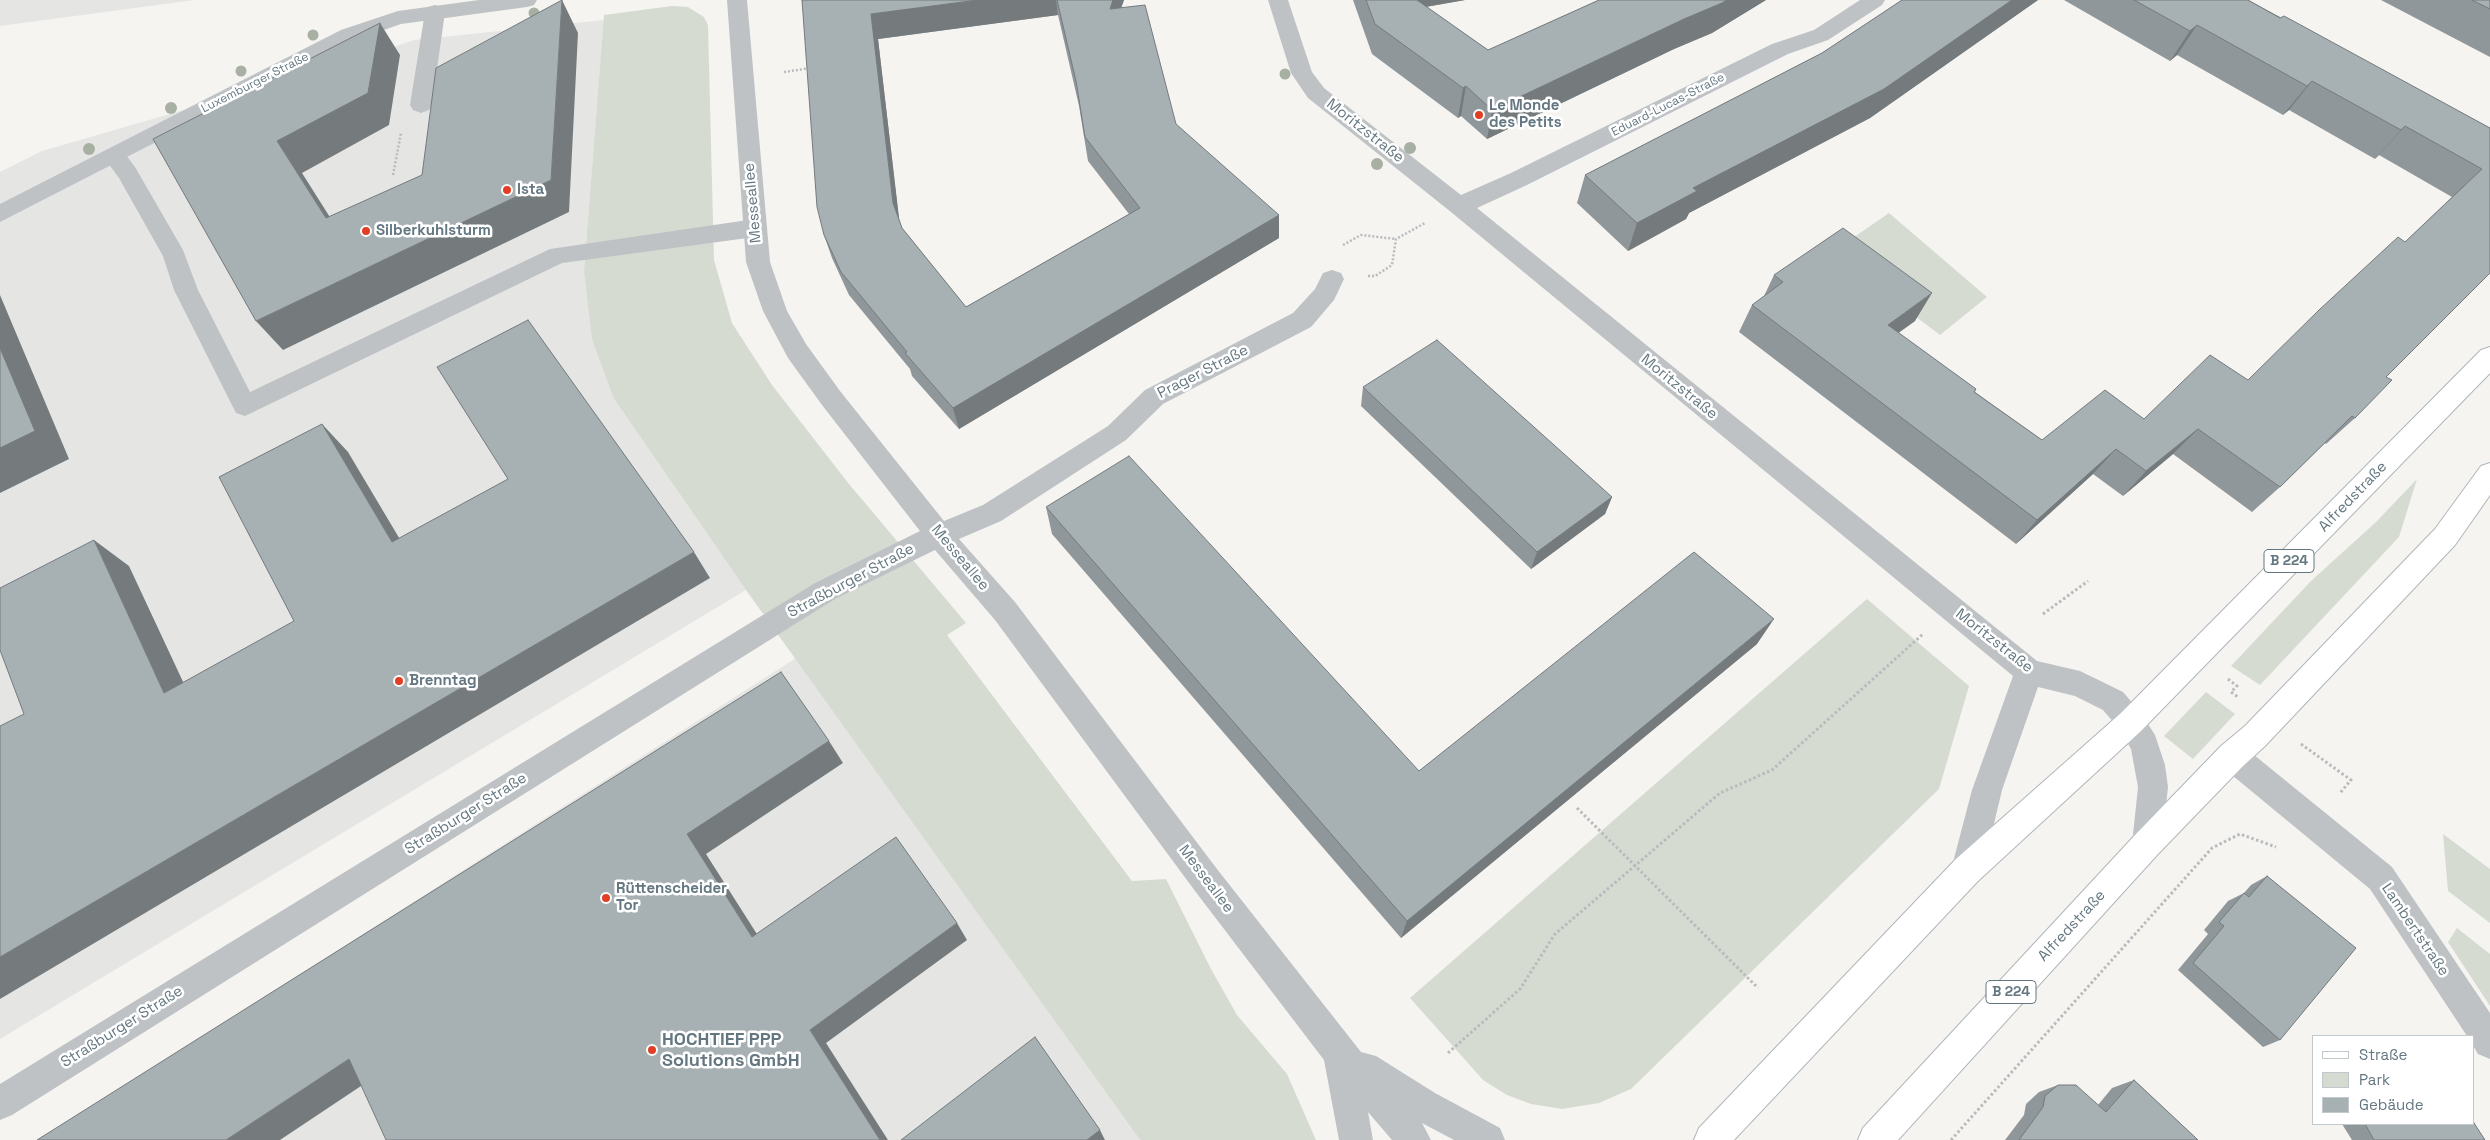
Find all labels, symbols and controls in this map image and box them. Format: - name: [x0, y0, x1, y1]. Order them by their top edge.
- street label: Luxemburger Straße: [199, 50, 311, 116]
- street label: Eduard-Lucas-Straße: [1609, 70, 1727, 140]
- street label: Moritzstraße: [1323, 95, 1407, 167]
- place label: Le Monde des Petits: [1489, 97, 1562, 132]
- marker: Le Monde des Petits: [1473, 109, 1485, 121]
- street label: Messeallee: [741, 162, 765, 244]
- place label: Ista: [517, 181, 544, 199]
- marker: Ista: [501, 184, 513, 196]
- place label: Silberkuhlsturm: [376, 222, 491, 240]
- marker: Silberkuhlsturm: [360, 225, 372, 237]
- street label: Prager Straße: [1155, 341, 1251, 403]
- street label: Moritzstraße: [1637, 351, 1721, 423]
- street label: Alfredstraße: [2315, 458, 2391, 536]
- street label: Messeallee: [927, 521, 993, 595]
- street label: Straßburger Straße: [785, 540, 917, 622]
- road number: B 224: [2264, 550, 2314, 572]
- street label: Moritzstraße: [1952, 605, 2036, 677]
- place label: Brenntag: [409, 672, 476, 690]
- marker: Brenntag: [393, 675, 405, 687]
- street label: Straßburger Straße: [402, 769, 530, 859]
- street label: Messeallee: [1175, 842, 1237, 916]
- place label: Rüttenscheider Tor: [616, 880, 727, 915]
- street label: Lambertstraße: [2377, 880, 2453, 980]
- street label: Alfredstraße: [2035, 887, 2109, 965]
- marker: Rüttenscheider Tor: [600, 892, 612, 904]
- road number: B 224: [1986, 980, 2036, 1004]
- street label: Straßburger Straße: [58, 982, 186, 1072]
- place label: HOCHTIEF PPP Solutions GmbH: [662, 1029, 799, 1072]
- legend: [2312, 1035, 2475, 1125]
- marker: HOCHTIEF PPP Solutions GmbH: [646, 1044, 658, 1056]
- text: Straße: [2359, 1045, 2407, 1064]
- text: Park: [2359, 1070, 2390, 1089]
- text: Gebäude: [2359, 1095, 2424, 1114]

